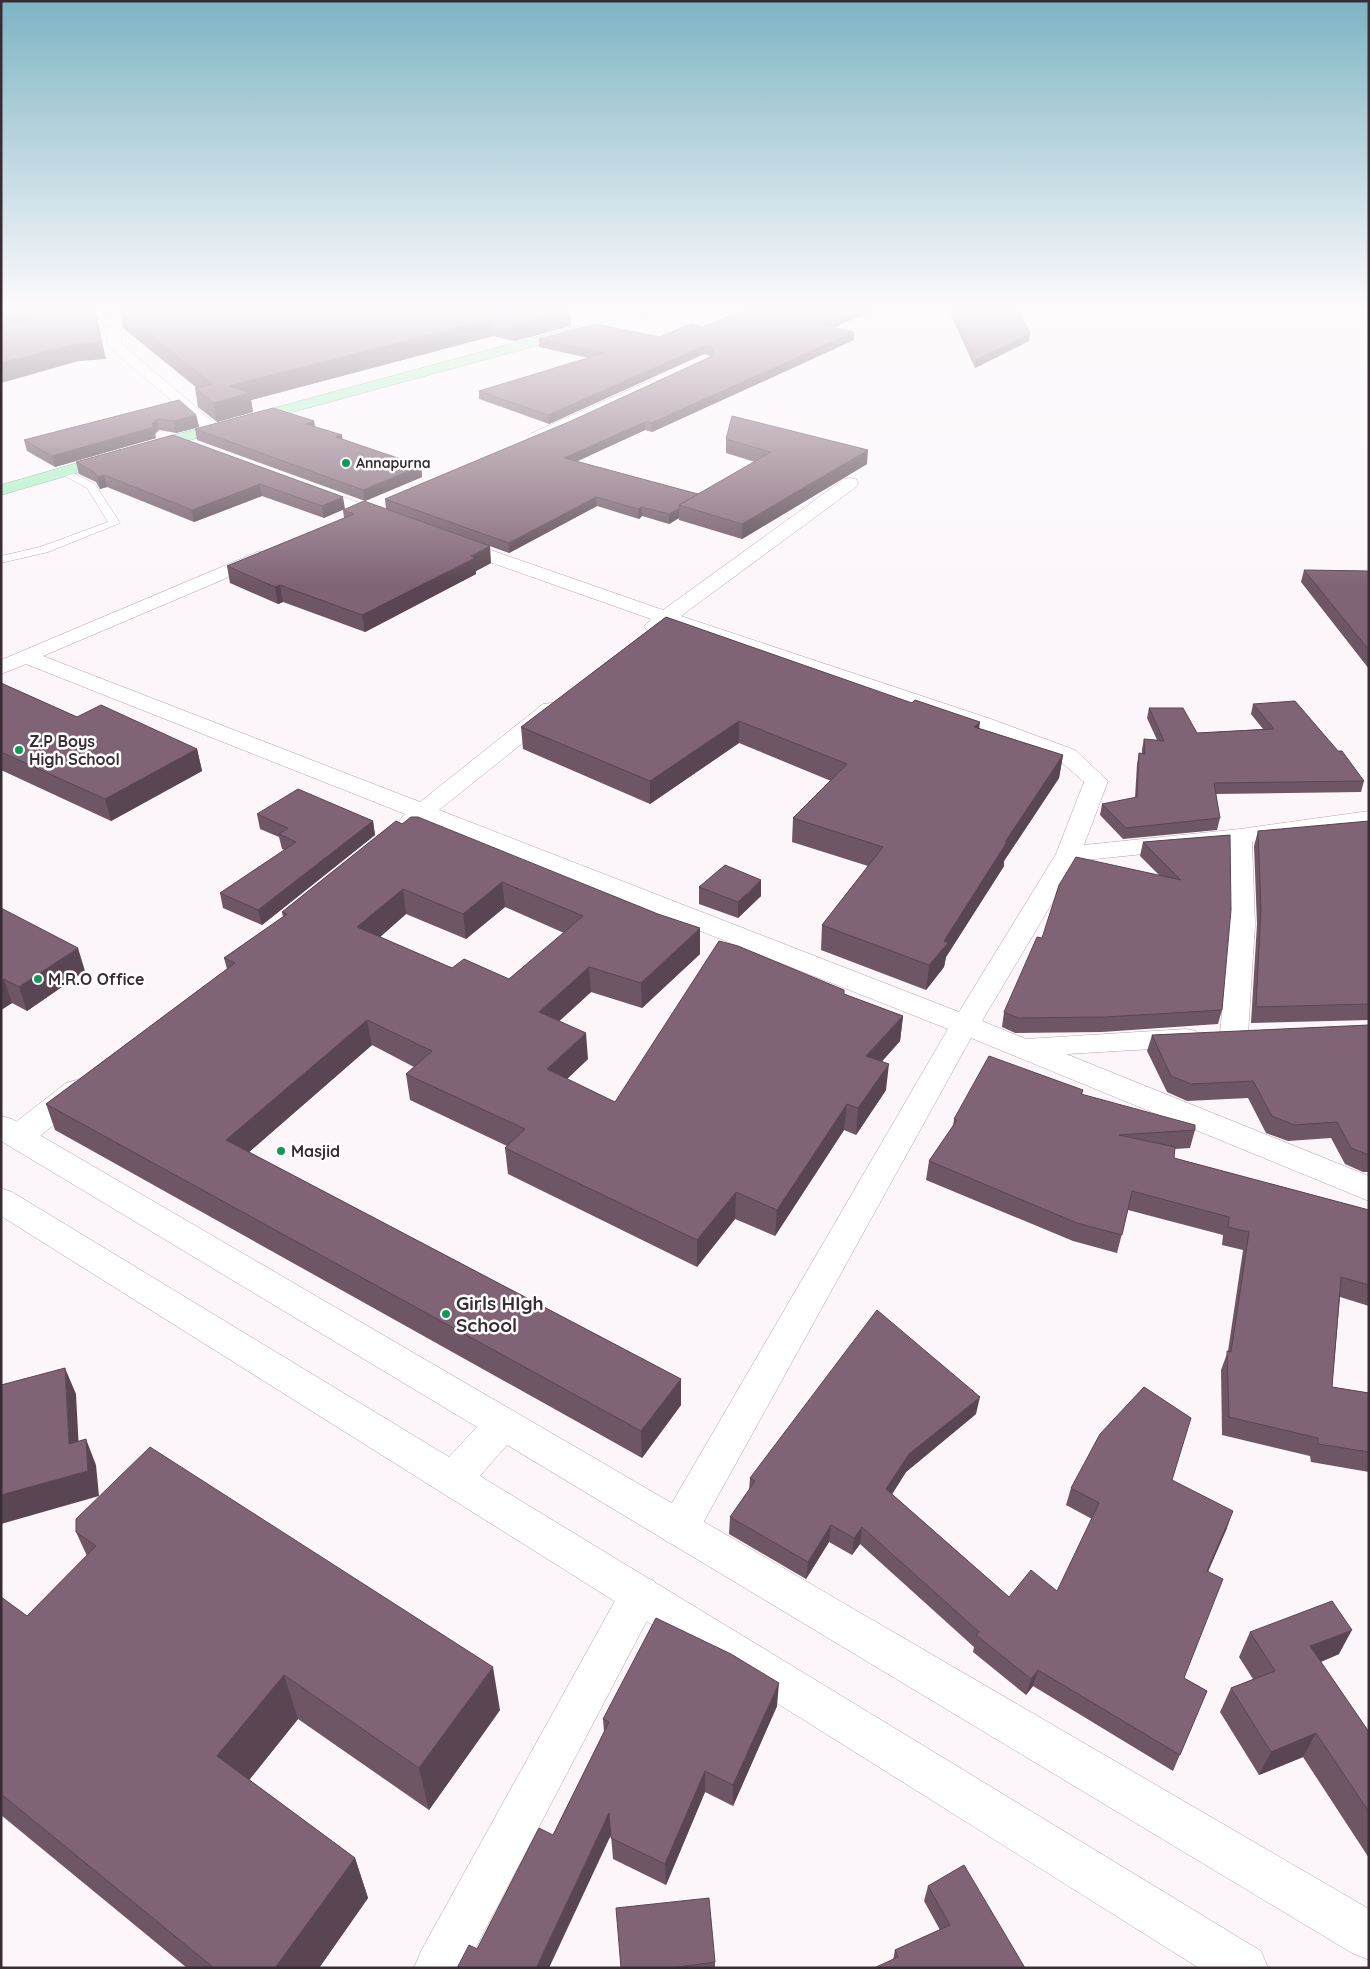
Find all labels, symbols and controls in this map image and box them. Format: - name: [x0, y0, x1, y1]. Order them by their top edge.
- place label: Annapurna: [356, 454, 431, 472]
- marker: Annapurna: [340, 457, 352, 469]
- place label: Z.P Boys High School: [29, 731, 120, 769]
- marker: Z.P Boys High School: [13, 744, 25, 756]
- place label: M.R.O Office: [48, 969, 144, 989]
- marker: M.R.O Office: [32, 973, 44, 985]
- place label: Masjid: [291, 1141, 340, 1161]
- marker: Masjid: [275, 1145, 287, 1157]
- place label: Girls HIgh School: [456, 1291, 544, 1337]
- marker: Girls HIgh School: [440, 1308, 452, 1320]

